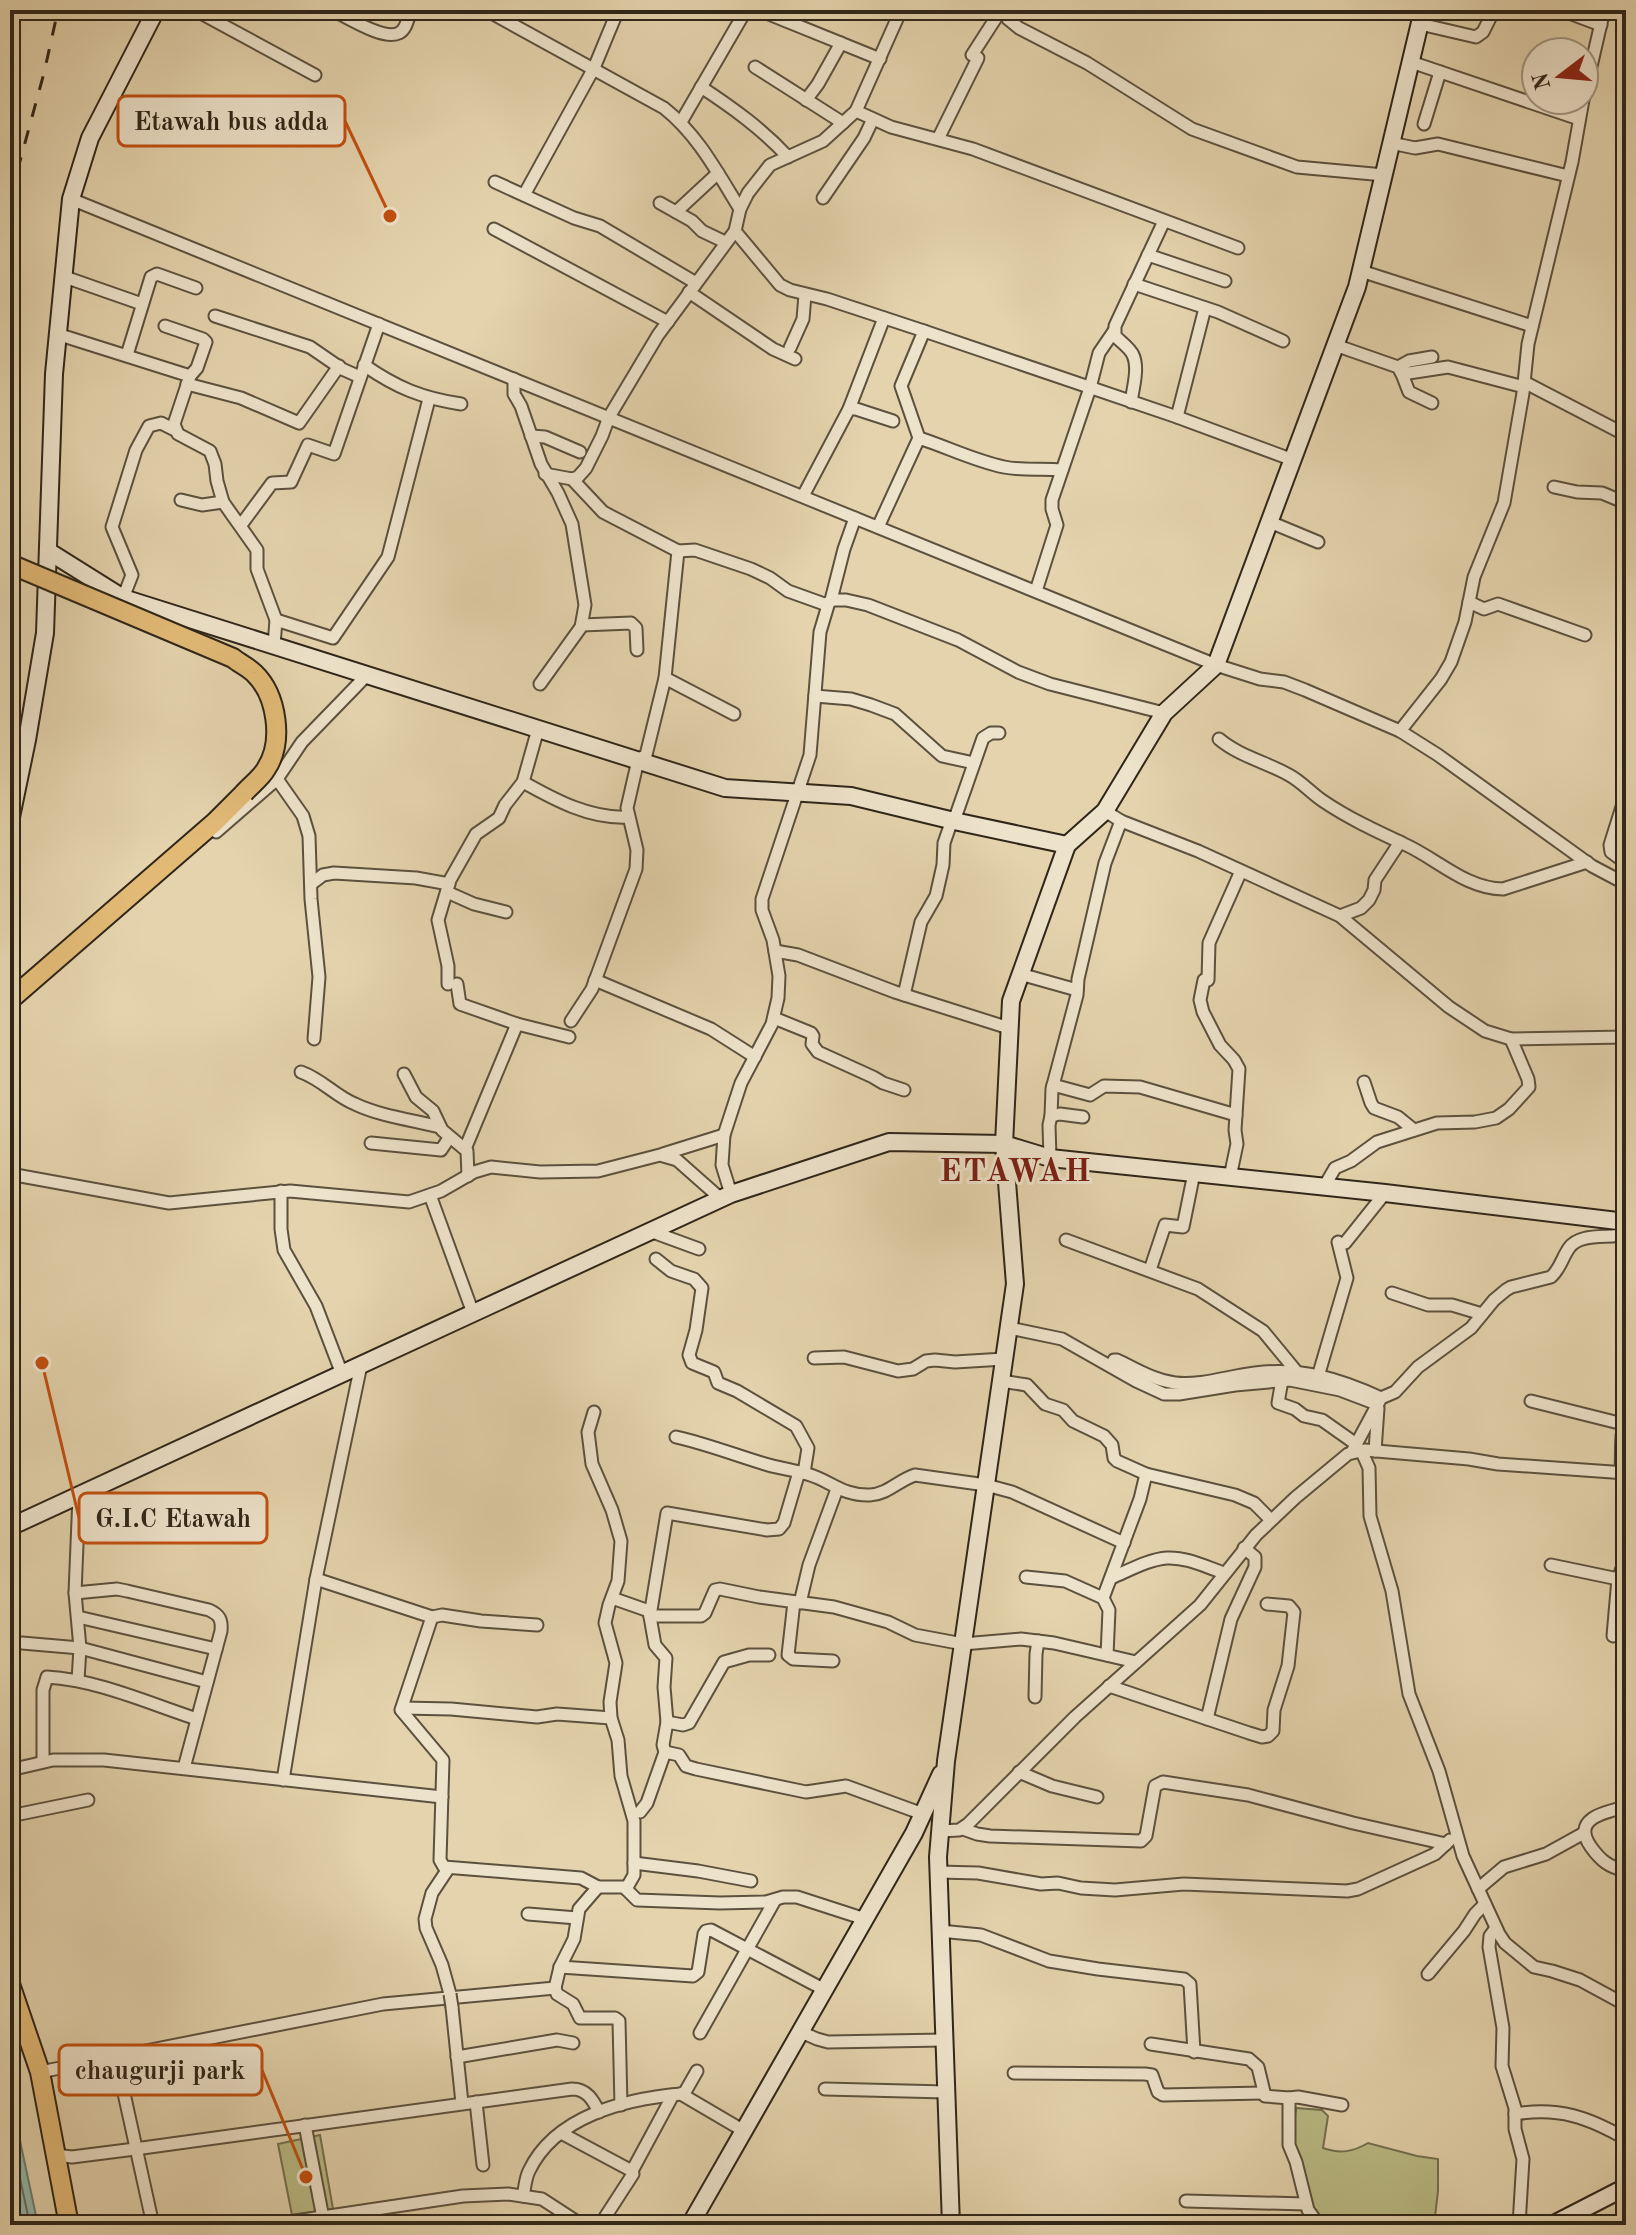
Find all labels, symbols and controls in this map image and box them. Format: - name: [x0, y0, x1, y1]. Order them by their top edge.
- north arrow: [1520, 36, 1600, 116]
- text: N: [1530, 70, 1556, 92]
- callout: Etawah bus adda: [118, 96, 345, 146]
- text: Etawah bus adda: [133, 110, 329, 136]
- district label: ETAWAH: [939, 1157, 1093, 1189]
- callout: G.I.C Etawah: [79, 1493, 267, 1543]
- text: G.I.C Etawah: [95, 1507, 251, 1533]
- callout: chaugurji park: [59, 2045, 262, 2095]
- text: chaugurji park: [75, 2059, 246, 2085]

